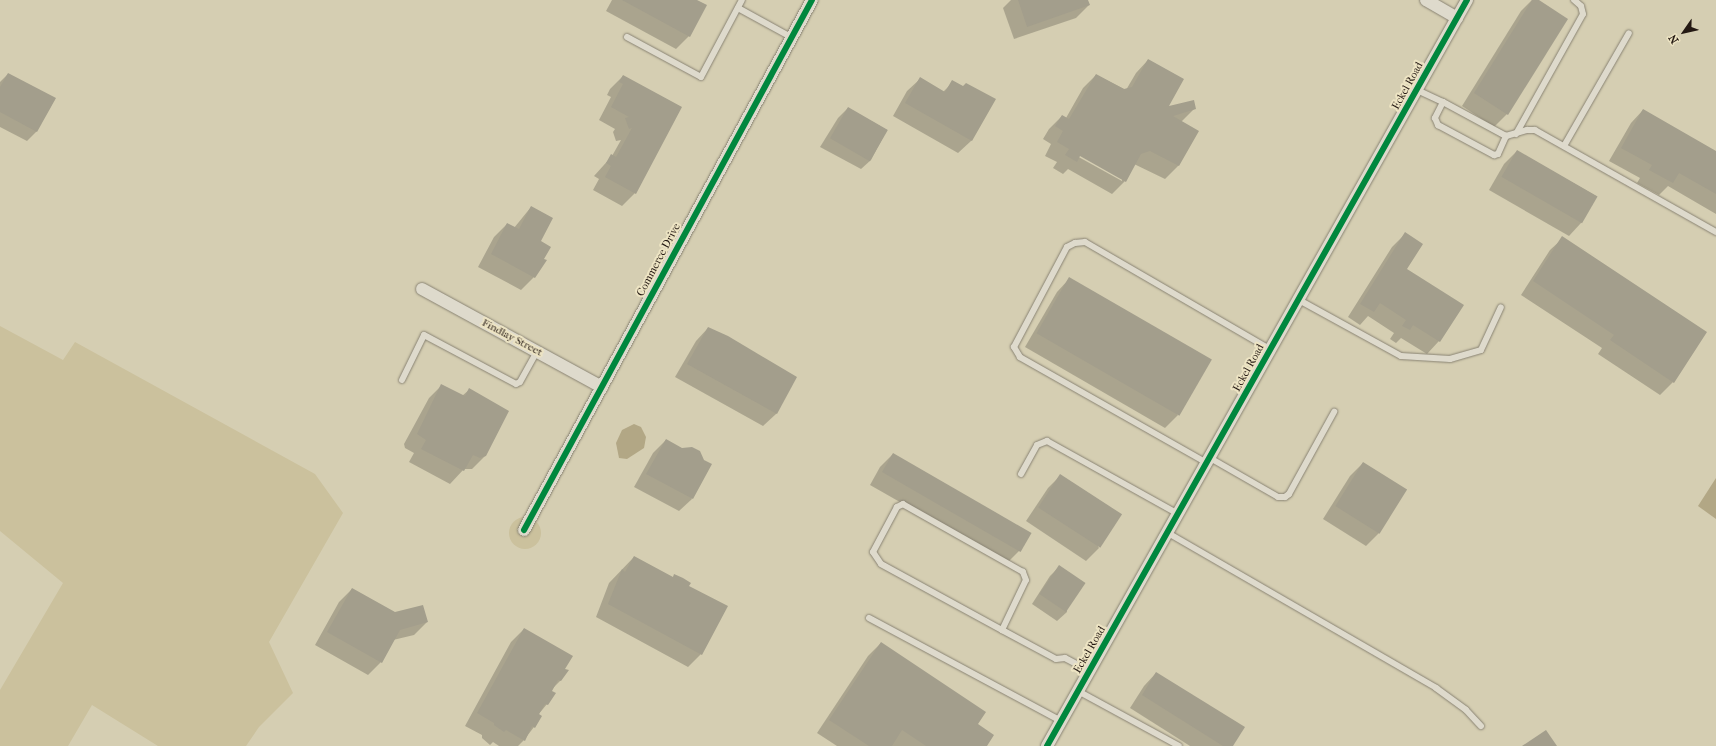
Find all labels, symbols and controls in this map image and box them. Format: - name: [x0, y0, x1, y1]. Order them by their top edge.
- north arrow: [1664, 12, 1704, 52]
- text: N: [1666, 32, 1681, 46]
- street label: Eckel Road: [1390, 60, 1426, 112]
- street label: Commerce Drive: [634, 221, 684, 299]
- street label: Findlay Street: [479, 317, 545, 359]
- street label: Eckel Road: [1231, 342, 1267, 394]
- street label: Eckel Road: [1071, 624, 1109, 676]

